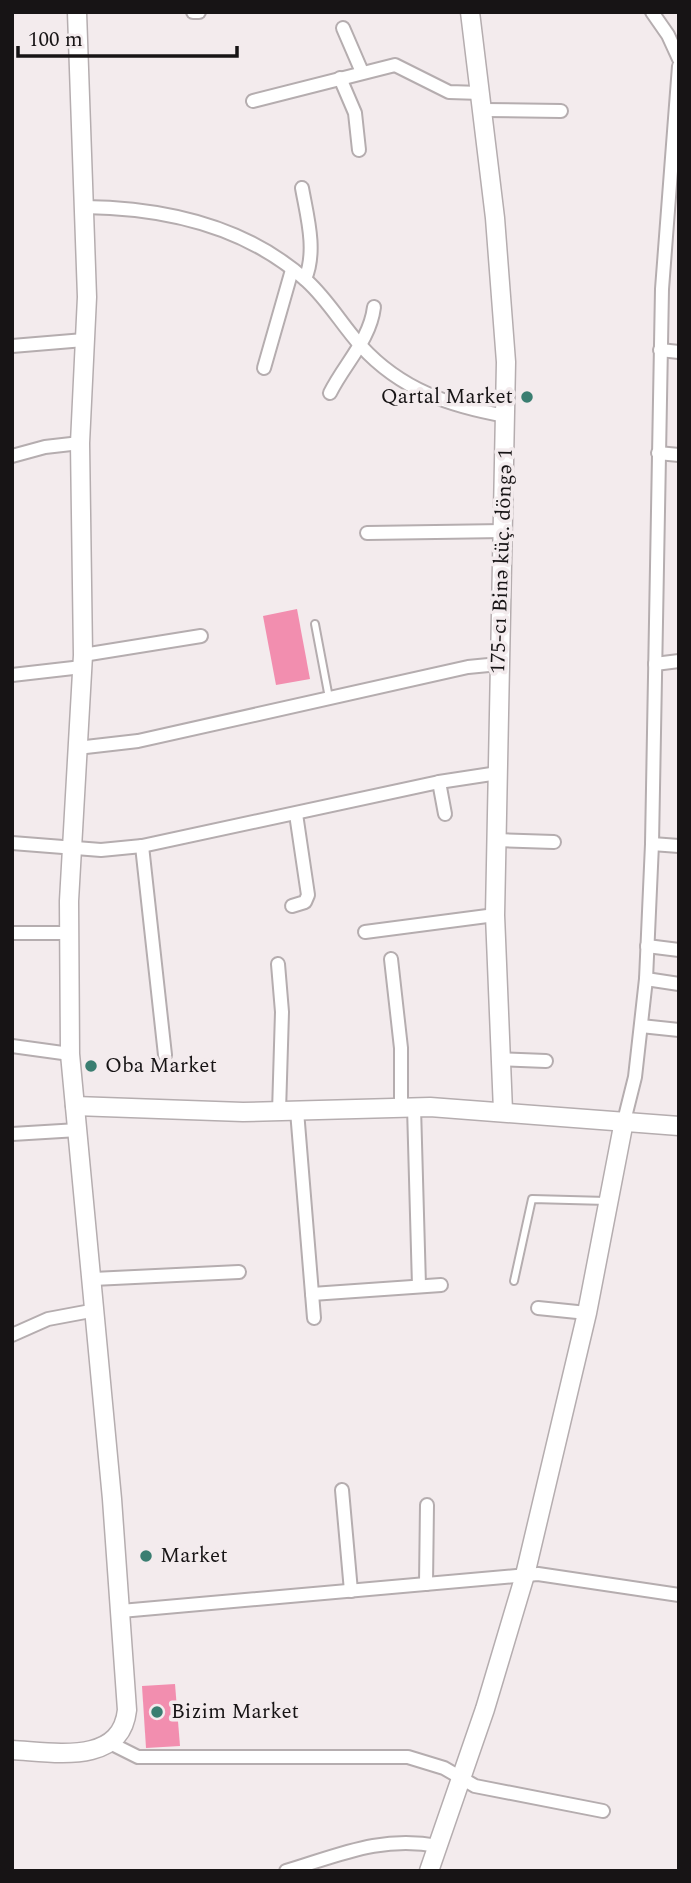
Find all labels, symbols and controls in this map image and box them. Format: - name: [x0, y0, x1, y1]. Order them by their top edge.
- scale bar: [18, 14, 236, 58]
- text: 100 m: [28, 24, 83, 56]
- place label: Qartal Market: [381, 381, 513, 413]
- marker: Qartal Market: [519, 389, 535, 405]
- street label: 175-cı Binə küç. döngə 1: [482, 448, 522, 674]
- place label: Oba Market: [105, 1050, 217, 1082]
- marker: Oba Market: [83, 1058, 99, 1074]
- place label: Market: [160, 1540, 228, 1572]
- marker: Market: [138, 1548, 154, 1564]
- place label: Bizim Market: [171, 1696, 299, 1728]
- marker: Bizim Market: [149, 1704, 165, 1720]

